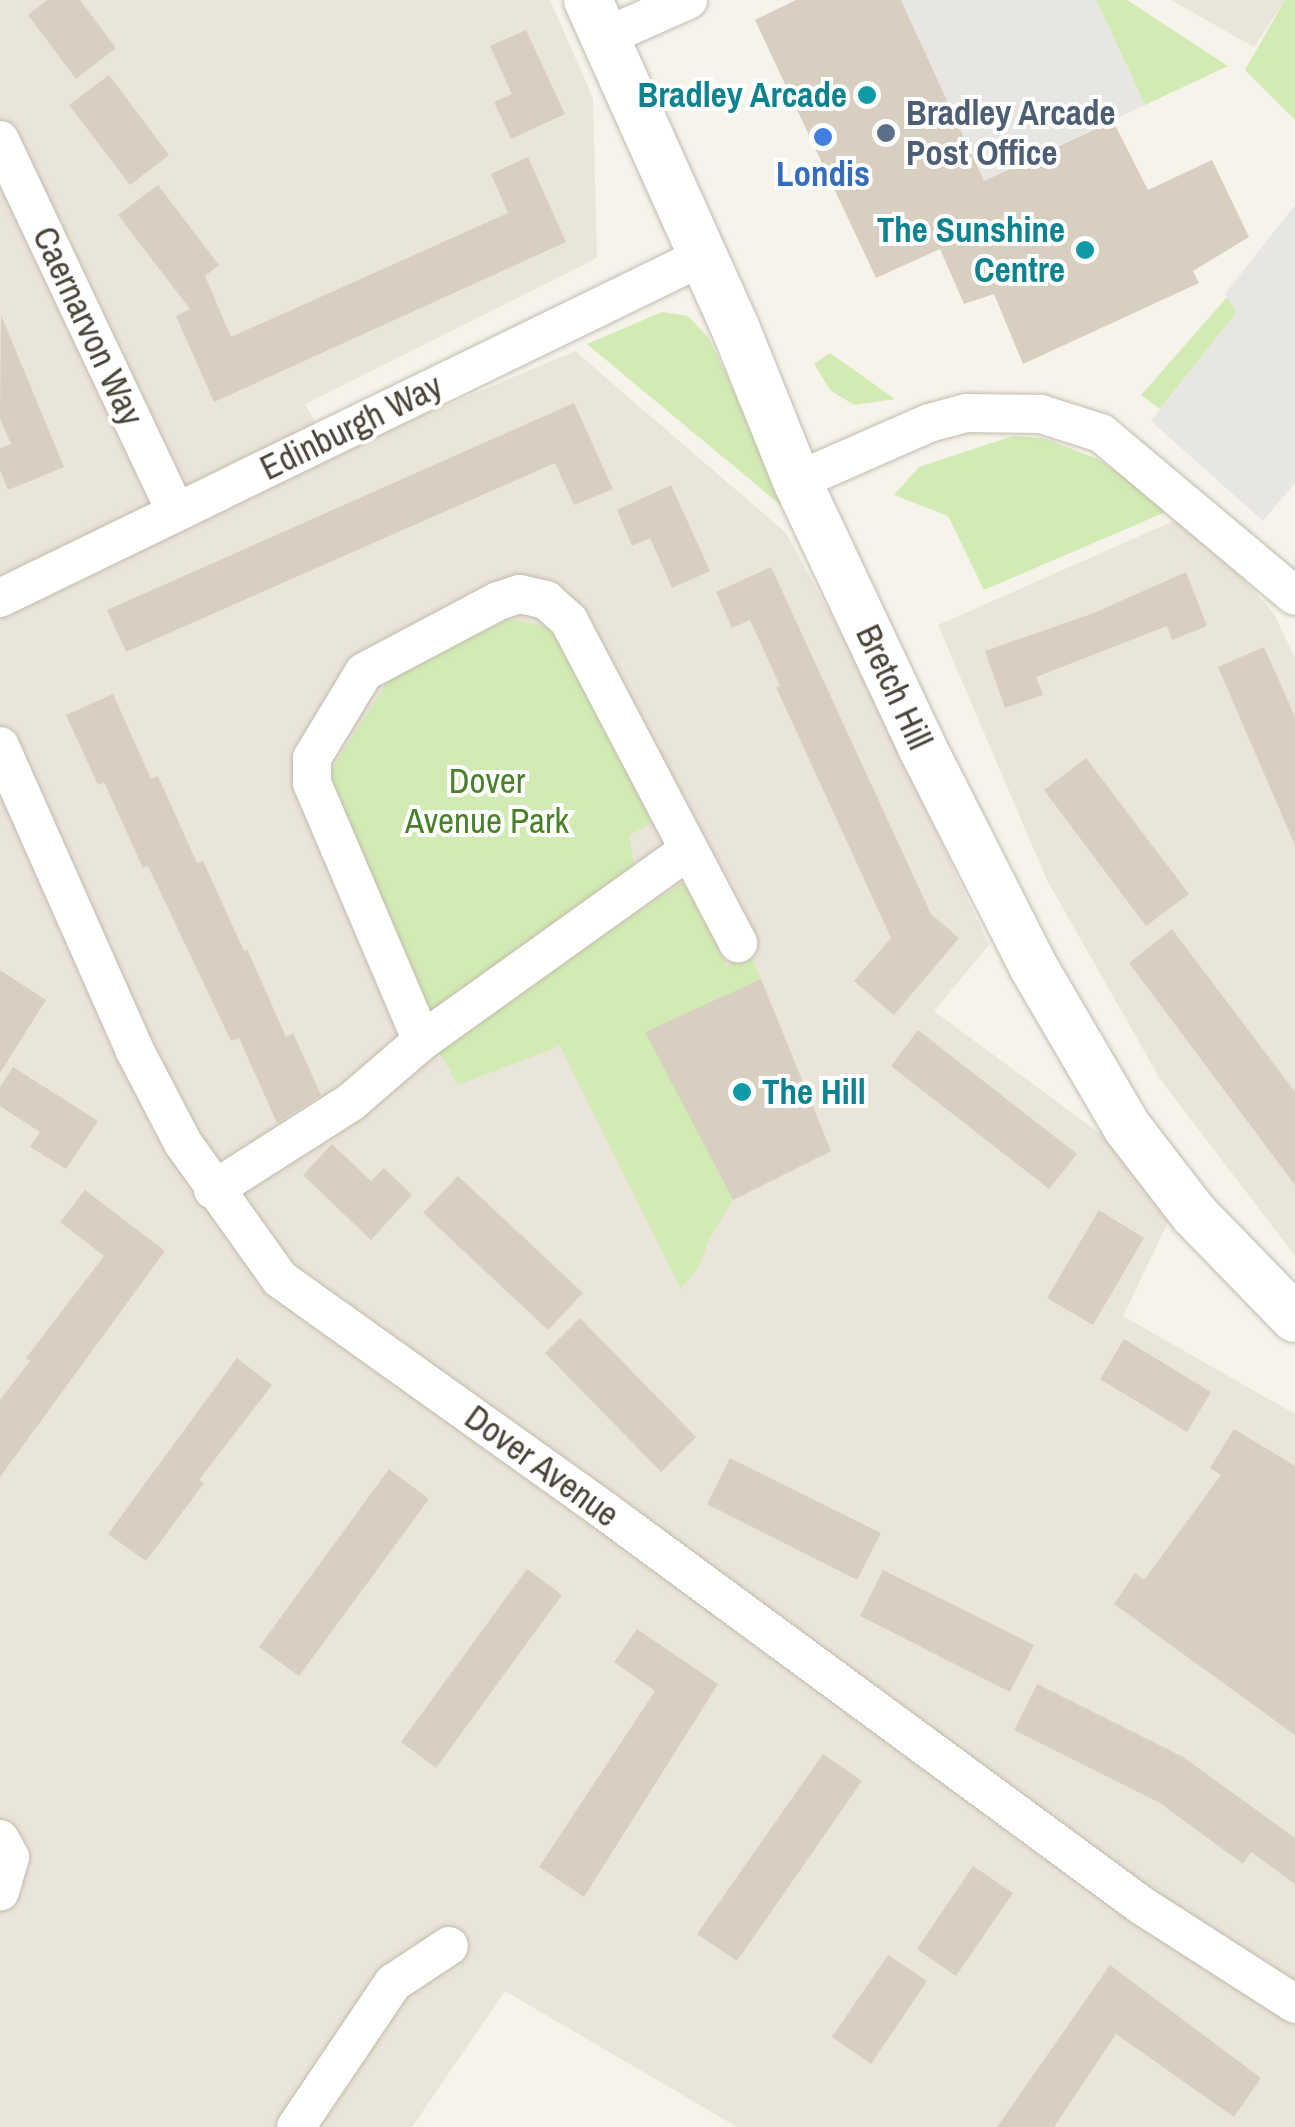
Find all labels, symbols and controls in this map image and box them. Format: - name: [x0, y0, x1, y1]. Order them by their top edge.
- place label: Bradley Arcade: [636, 74, 847, 116]
- marker: Bradley Arcade: [856, 84, 878, 106]
- place label: Bradley Arcade Post Office: [906, 92, 1117, 174]
- marker: Bradley Arcade Post Office: [875, 122, 897, 144]
- marker: Londis: [812, 126, 834, 148]
- place label: Londis: [776, 153, 870, 195]
- place label: The Sunshine Centre: [877, 209, 1065, 291]
- street label: Caernarvon Way: [24, 220, 152, 432]
- marker: The Sunshine Centre: [1074, 239, 1096, 261]
- street label: Edinburgh Way: [253, 365, 449, 489]
- street label: Bretch Hill: [847, 618, 941, 756]
- park label: Dover Avenue Park: [405, 760, 569, 842]
- place label: The Hill: [762, 1071, 866, 1113]
- marker: The Hill: [731, 1081, 753, 1103]
- street label: Dover Avenue: [456, 1396, 628, 1536]

